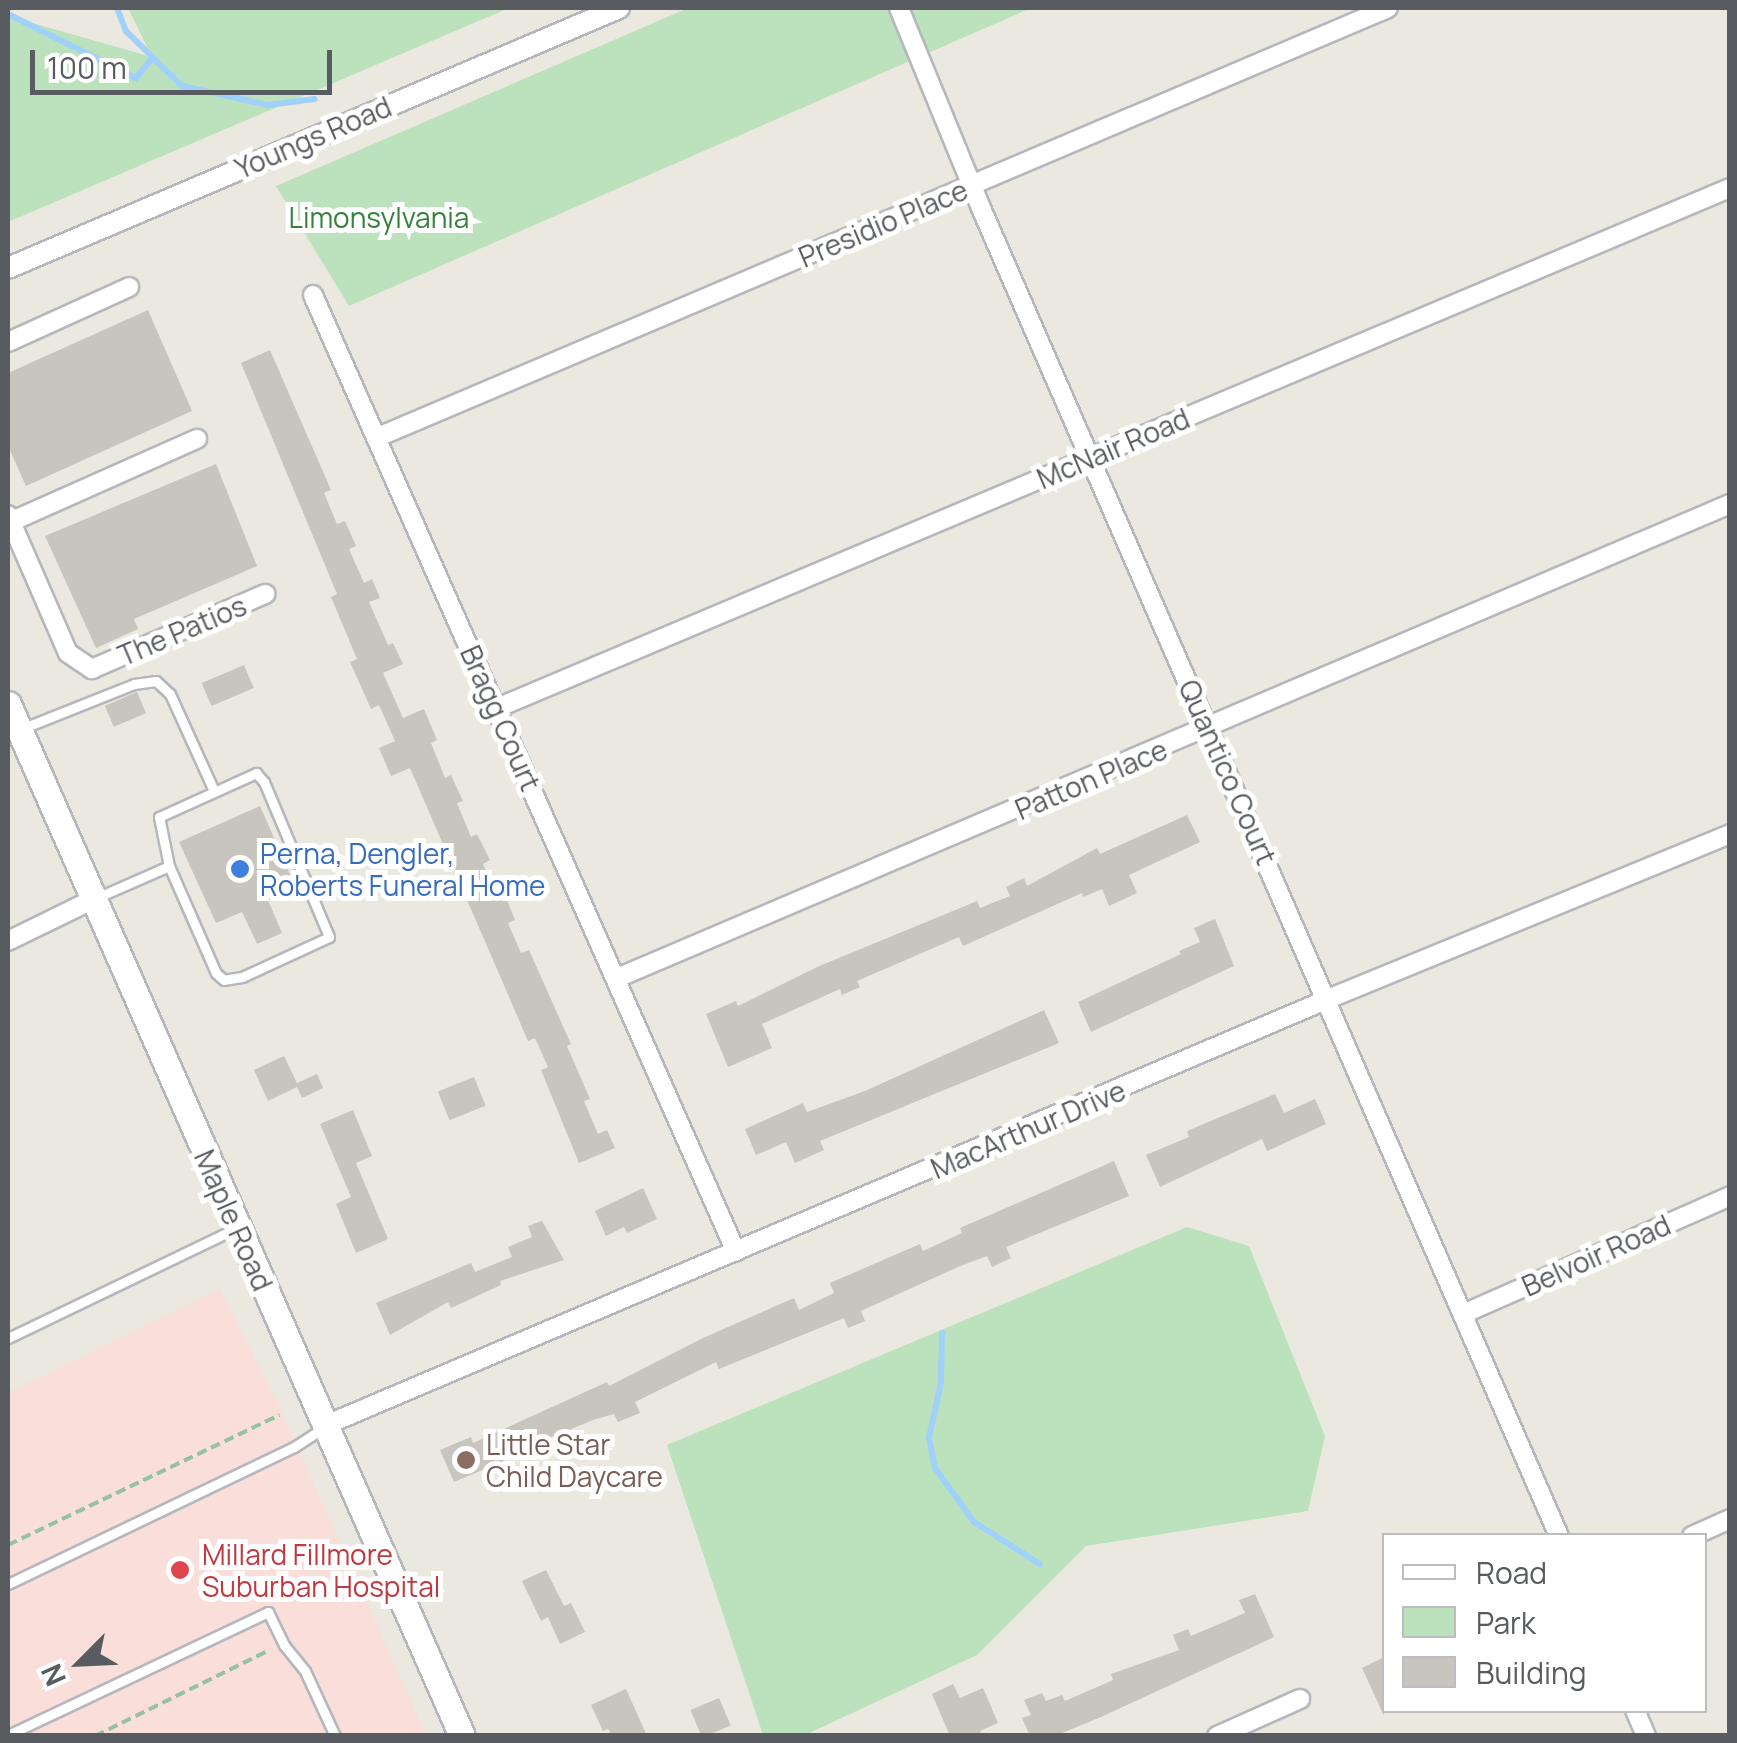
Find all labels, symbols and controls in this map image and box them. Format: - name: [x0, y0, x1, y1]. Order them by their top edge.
- scale bar: [35, 30, 338, 92]
- text: 100 m: [47, 47, 127, 88]
- street label: Youngs Road: [230, 89, 396, 185]
- street label: Presidio Place: [794, 172, 972, 274]
- park label: Limonsylvania: [289, 200, 469, 234]
- street label: McNair Road: [1032, 401, 1194, 495]
- street label: The Patios: [113, 588, 251, 672]
- street label: Bragg Court: [454, 640, 548, 796]
- street label: Quantico Court: [1172, 674, 1284, 870]
- street label: Patton Place: [1010, 732, 1172, 826]
- place label: Perna, Dengler, Roberts Funeral Home: [260, 836, 545, 902]
- marker: Perna, Dengler, Roberts Funeral Home: [229, 858, 251, 880]
- street label: MacArthur Drive: [926, 1073, 1130, 1185]
- street label: Maple Road: [188, 1144, 280, 1296]
- street label: Belvoir Road: [1517, 1207, 1675, 1303]
- place label: Little Star Child Daycare: [486, 1427, 663, 1493]
- marker: Little Star Child Daycare: [455, 1449, 477, 1471]
- legend: [1382, 1533, 1707, 1713]
- place label: Millard Fillmore Suburban Hospital: [202, 1537, 440, 1603]
- text: Road: [1476, 1552, 1547, 1593]
- marker: Millard Fillmore Suburban Hospital: [167, 1557, 193, 1583]
- text: Park: [1476, 1602, 1536, 1643]
- north arrow: [30, 1613, 130, 1713]
- text: Building: [1476, 1652, 1587, 1693]
- text: N: [31, 1658, 74, 1692]

